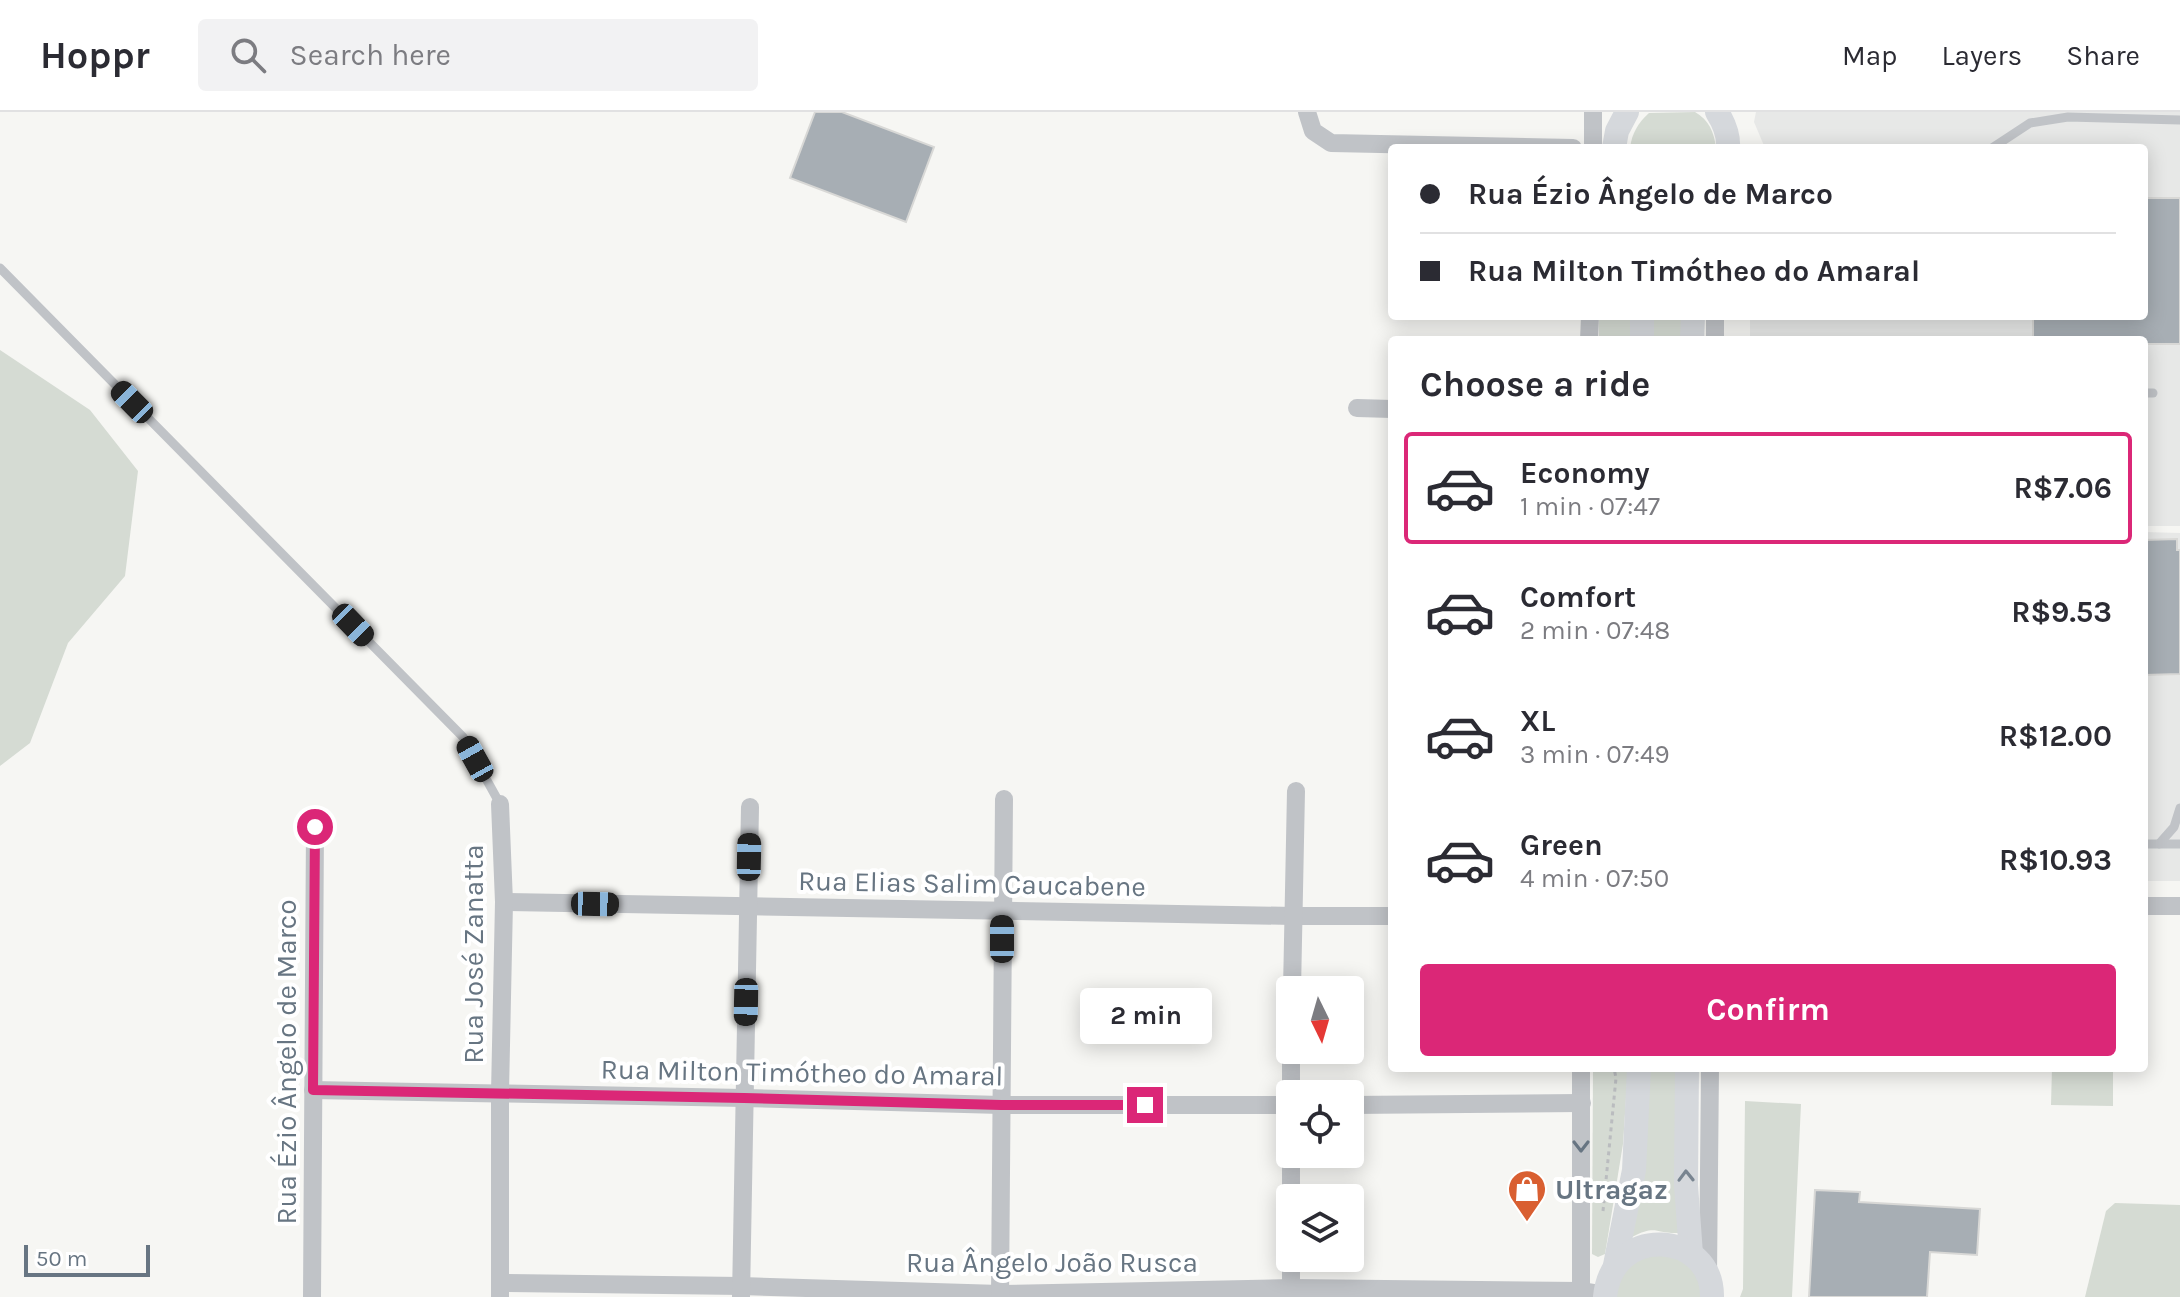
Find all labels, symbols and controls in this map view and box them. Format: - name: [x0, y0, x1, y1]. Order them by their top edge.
- search box: [198, 19, 758, 91]
- text: Hoppr: [40, 33, 150, 78]
- icon: search: [226, 33, 270, 77]
- text: Search here: [290, 37, 451, 73]
- text: Map: [1842, 39, 1897, 72]
- text: Layers: [1941, 39, 2022, 72]
- text: Share: [2066, 39, 2140, 72]
- text: Rua Ézio Ângelo de Marco: [1468, 176, 1833, 212]
- text: Rua Milton Timótheo do Amaral: [1468, 253, 1920, 289]
- text: Choose a ride: [1420, 363, 1650, 405]
- car: [107, 377, 157, 427]
- icon: car: [1424, 452, 1496, 524]
- text: Economy: [1520, 455, 1650, 491]
- text: R$7.06: [2013, 470, 2112, 506]
- text: 1 min · 07:47: [1520, 491, 1660, 522]
- icon: car: [1424, 576, 1496, 648]
- text: Comfort: [1520, 579, 1636, 615]
- text: R$9.53: [2011, 594, 2112, 630]
- car: [328, 599, 378, 651]
- text: 2 min · 07:48: [1520, 615, 1670, 646]
- icon: car: [1424, 700, 1496, 772]
- text: XL: [1520, 703, 1555, 739]
- text: R$12.00: [1999, 718, 2112, 754]
- car: [453, 732, 497, 786]
- text: 3 min · 07:49: [1520, 739, 1670, 770]
- route start: [297, 809, 333, 845]
- icon: car: [1424, 824, 1496, 896]
- text: Green: [1520, 827, 1603, 863]
- car: [737, 833, 761, 881]
- text: R$10.93: [1999, 842, 2112, 878]
- street label: Rua José Zanatta: [457, 844, 490, 1064]
- text: 4 min · 07:50: [1520, 863, 1669, 894]
- street label: Rua Elias Salim Caucabene: [798, 864, 1146, 903]
- car: [571, 892, 619, 916]
- street label: Rua Ézio Ângelo de Marco: [269, 899, 303, 1225]
- car: [990, 915, 1014, 963]
- button: Confirm: [1420, 964, 2116, 1056]
- north arrow: [1276, 976, 1364, 1064]
- map controls: [1276, 976, 1364, 1272]
- car: [734, 978, 758, 1026]
- callout: 2 min: [1079, 989, 1211, 1045]
- text: 2 min: [1110, 1000, 1182, 1031]
- street label: Rua Milton Timótheo do Amaral: [600, 1052, 1004, 1093]
- button: locate: [1276, 1080, 1364, 1168]
- route end: [1127, 1087, 1163, 1123]
- one-way arrow: [1572, 1140, 1590, 1153]
- shop icon: Ultragaz: [1506, 1168, 1548, 1223]
- one-way arrow: [1677, 1169, 1695, 1182]
- place label: Ultragaz: [1555, 1173, 1668, 1206]
- button: layers: [1276, 1184, 1364, 1272]
- scale bar: [24, 1241, 150, 1277]
- text: 50 m: [36, 1246, 87, 1272]
- street label: Rua Ângelo João Rusca: [906, 1246, 1198, 1279]

